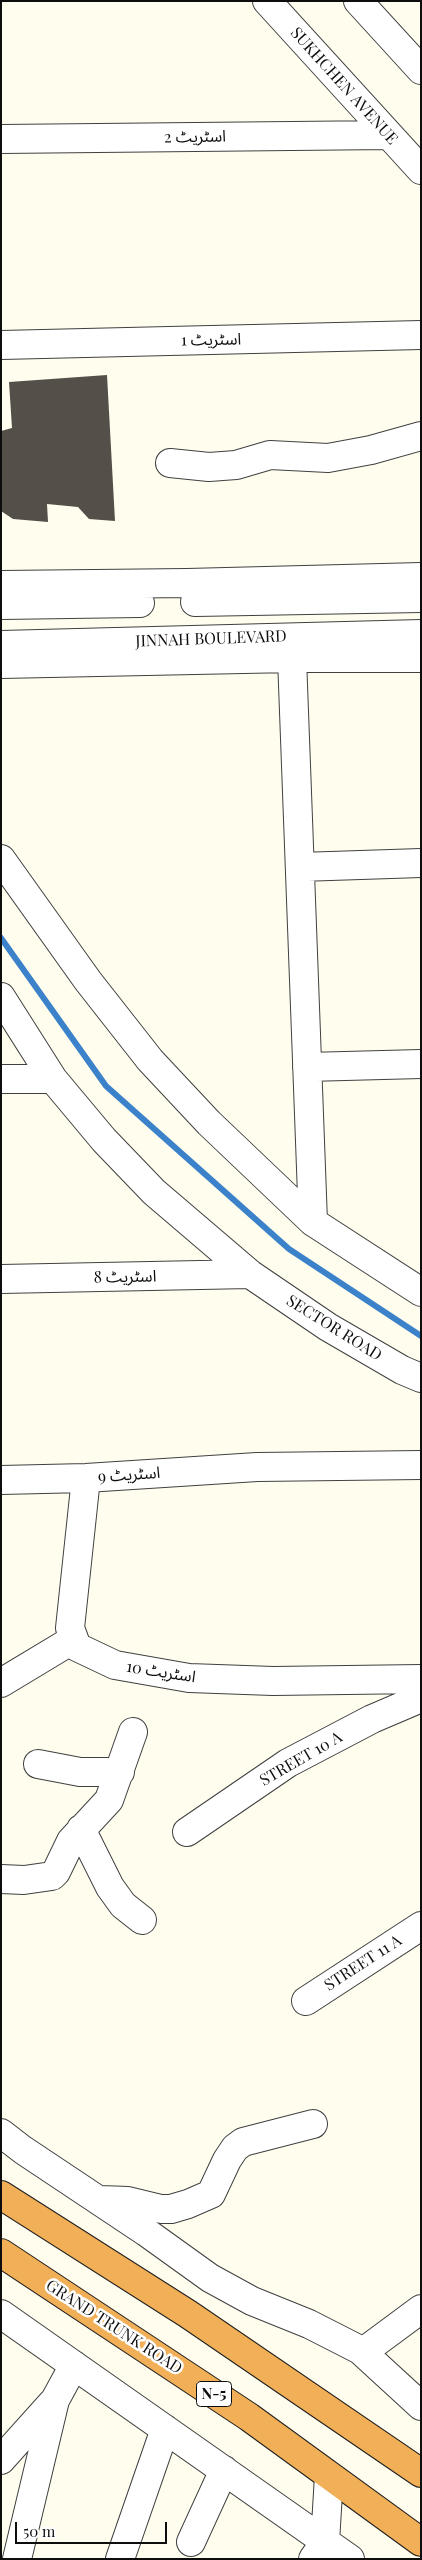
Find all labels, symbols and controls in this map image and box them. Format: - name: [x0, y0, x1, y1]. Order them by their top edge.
- street label: SUKHCHEN AVENUE: [286, 23, 402, 149]
- street label: اسٹریٹ 2: [164, 127, 226, 147]
- street label: اسٹریٹ 1: [181, 330, 241, 350]
- street label: JINNAH BOULEVARD: [135, 627, 287, 651]
- street label: اسٹریٹ 8: [93, 1267, 157, 1287]
- street label: SECTOR ROAD: [283, 1291, 385, 1365]
- street label: اسٹریٹ 9: [97, 1463, 161, 1487]
- street label: اسٹریٹ 10: [125, 1657, 197, 1687]
- street label: STREET 10 A: [256, 1728, 346, 1790]
- street label: STREET 11 A: [321, 1931, 405, 1995]
- street label: GRAND TRUNK ROAD: [42, 2276, 186, 2378]
- road number: N-5: [196, 2382, 232, 2406]
- scale bar: [18, 2512, 170, 2544]
- text: 50 m: [23, 2521, 55, 2541]

